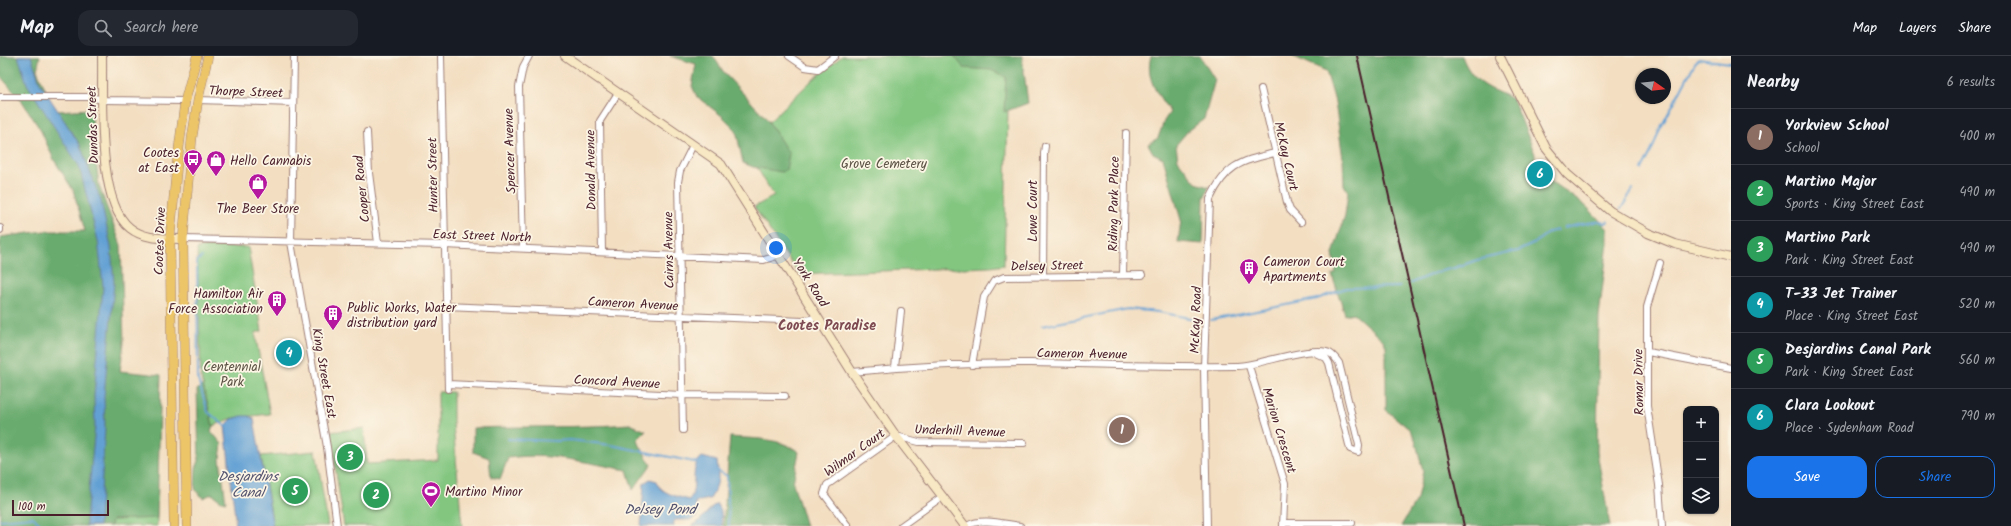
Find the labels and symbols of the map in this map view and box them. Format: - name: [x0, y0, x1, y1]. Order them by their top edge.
- north arrow: [1635, 68, 1671, 104]
- street label: Thorpe Street: [208, 81, 284, 104]
- street label: Dundas Street: [82, 85, 105, 164]
- street label: Spencer Avenue: [499, 108, 522, 194]
- street label: McKay Court: [1267, 120, 1304, 194]
- street label: Donald Avenue: [580, 129, 603, 210]
- street label: Hunter Street: [422, 136, 445, 213]
- place label: Cootes at East: [138, 143, 180, 179]
- bus stop icon: Cootes at East: [182, 148, 204, 176]
- shop icon: Hello Cannabis: [205, 149, 227, 177]
- place label: Hello Cannabis: [230, 151, 312, 172]
- street label: Cooper Road: [348, 154, 376, 223]
- park label: Grove Cemetery: [841, 154, 928, 175]
- street label: Riding Park Place: [1103, 156, 1126, 252]
- pin: 6: [1527, 159, 1553, 189]
- shop icon: The Beer Store: [247, 172, 269, 200]
- street label: Lowe Court: [1023, 179, 1044, 242]
- place label: The Beer Store: [217, 199, 299, 220]
- street label: Cootes Drive: [149, 206, 172, 276]
- street label: Cairns Avenue: [658, 211, 681, 289]
- street label: East Street North: [432, 224, 532, 249]
- your location: [766, 238, 786, 258]
- place label: Cameron Court Apartments: [1263, 252, 1346, 288]
- street label: York Road: [786, 254, 833, 312]
- street label: Delsey Street: [1010, 255, 1085, 278]
- building icon: Cameron Court Apartments: [1238, 257, 1260, 285]
- place label: Hamilton Air Force Association: [168, 284, 264, 320]
- street label: McKay Road: [1185, 286, 1208, 354]
- building icon: Hamilton Air Force Association: [266, 289, 288, 317]
- street label: Cameron Avenue: [587, 292, 679, 317]
- place label: Public Works, Water distribution yard: [347, 298, 457, 334]
- building icon: Public Works, Water distribution yard: [322, 303, 344, 331]
- district label: Cootes Paradise: [778, 315, 876, 337]
- street label: King Street East: [305, 326, 342, 421]
- pin: 4: [276, 338, 302, 368]
- street label: Cameron Avenue: [1036, 343, 1128, 366]
- street label: Romar Drive: [1628, 348, 1651, 415]
- park label: Centennial Park: [203, 357, 261, 393]
- street label: Concord Avenue: [573, 370, 661, 395]
- street label: Marion Crescent: [1256, 385, 1302, 477]
- pin: 1: [1109, 415, 1135, 445]
- street label: Underhill Avenue: [914, 419, 1006, 444]
- street label: Wilmar Court: [820, 423, 891, 483]
- pin: 3: [337, 442, 363, 472]
- water label: Desjardins Canal: [218, 466, 280, 504]
- pin: 5: [282, 476, 308, 506]
- pin: 2: [363, 480, 389, 510]
- sports icon: Martino Minor: [420, 480, 442, 508]
- place label: Martino Minor: [445, 482, 523, 503]
- scale bar: [12, 498, 109, 517]
- water label: Delsey Pond: [624, 499, 699, 521]

